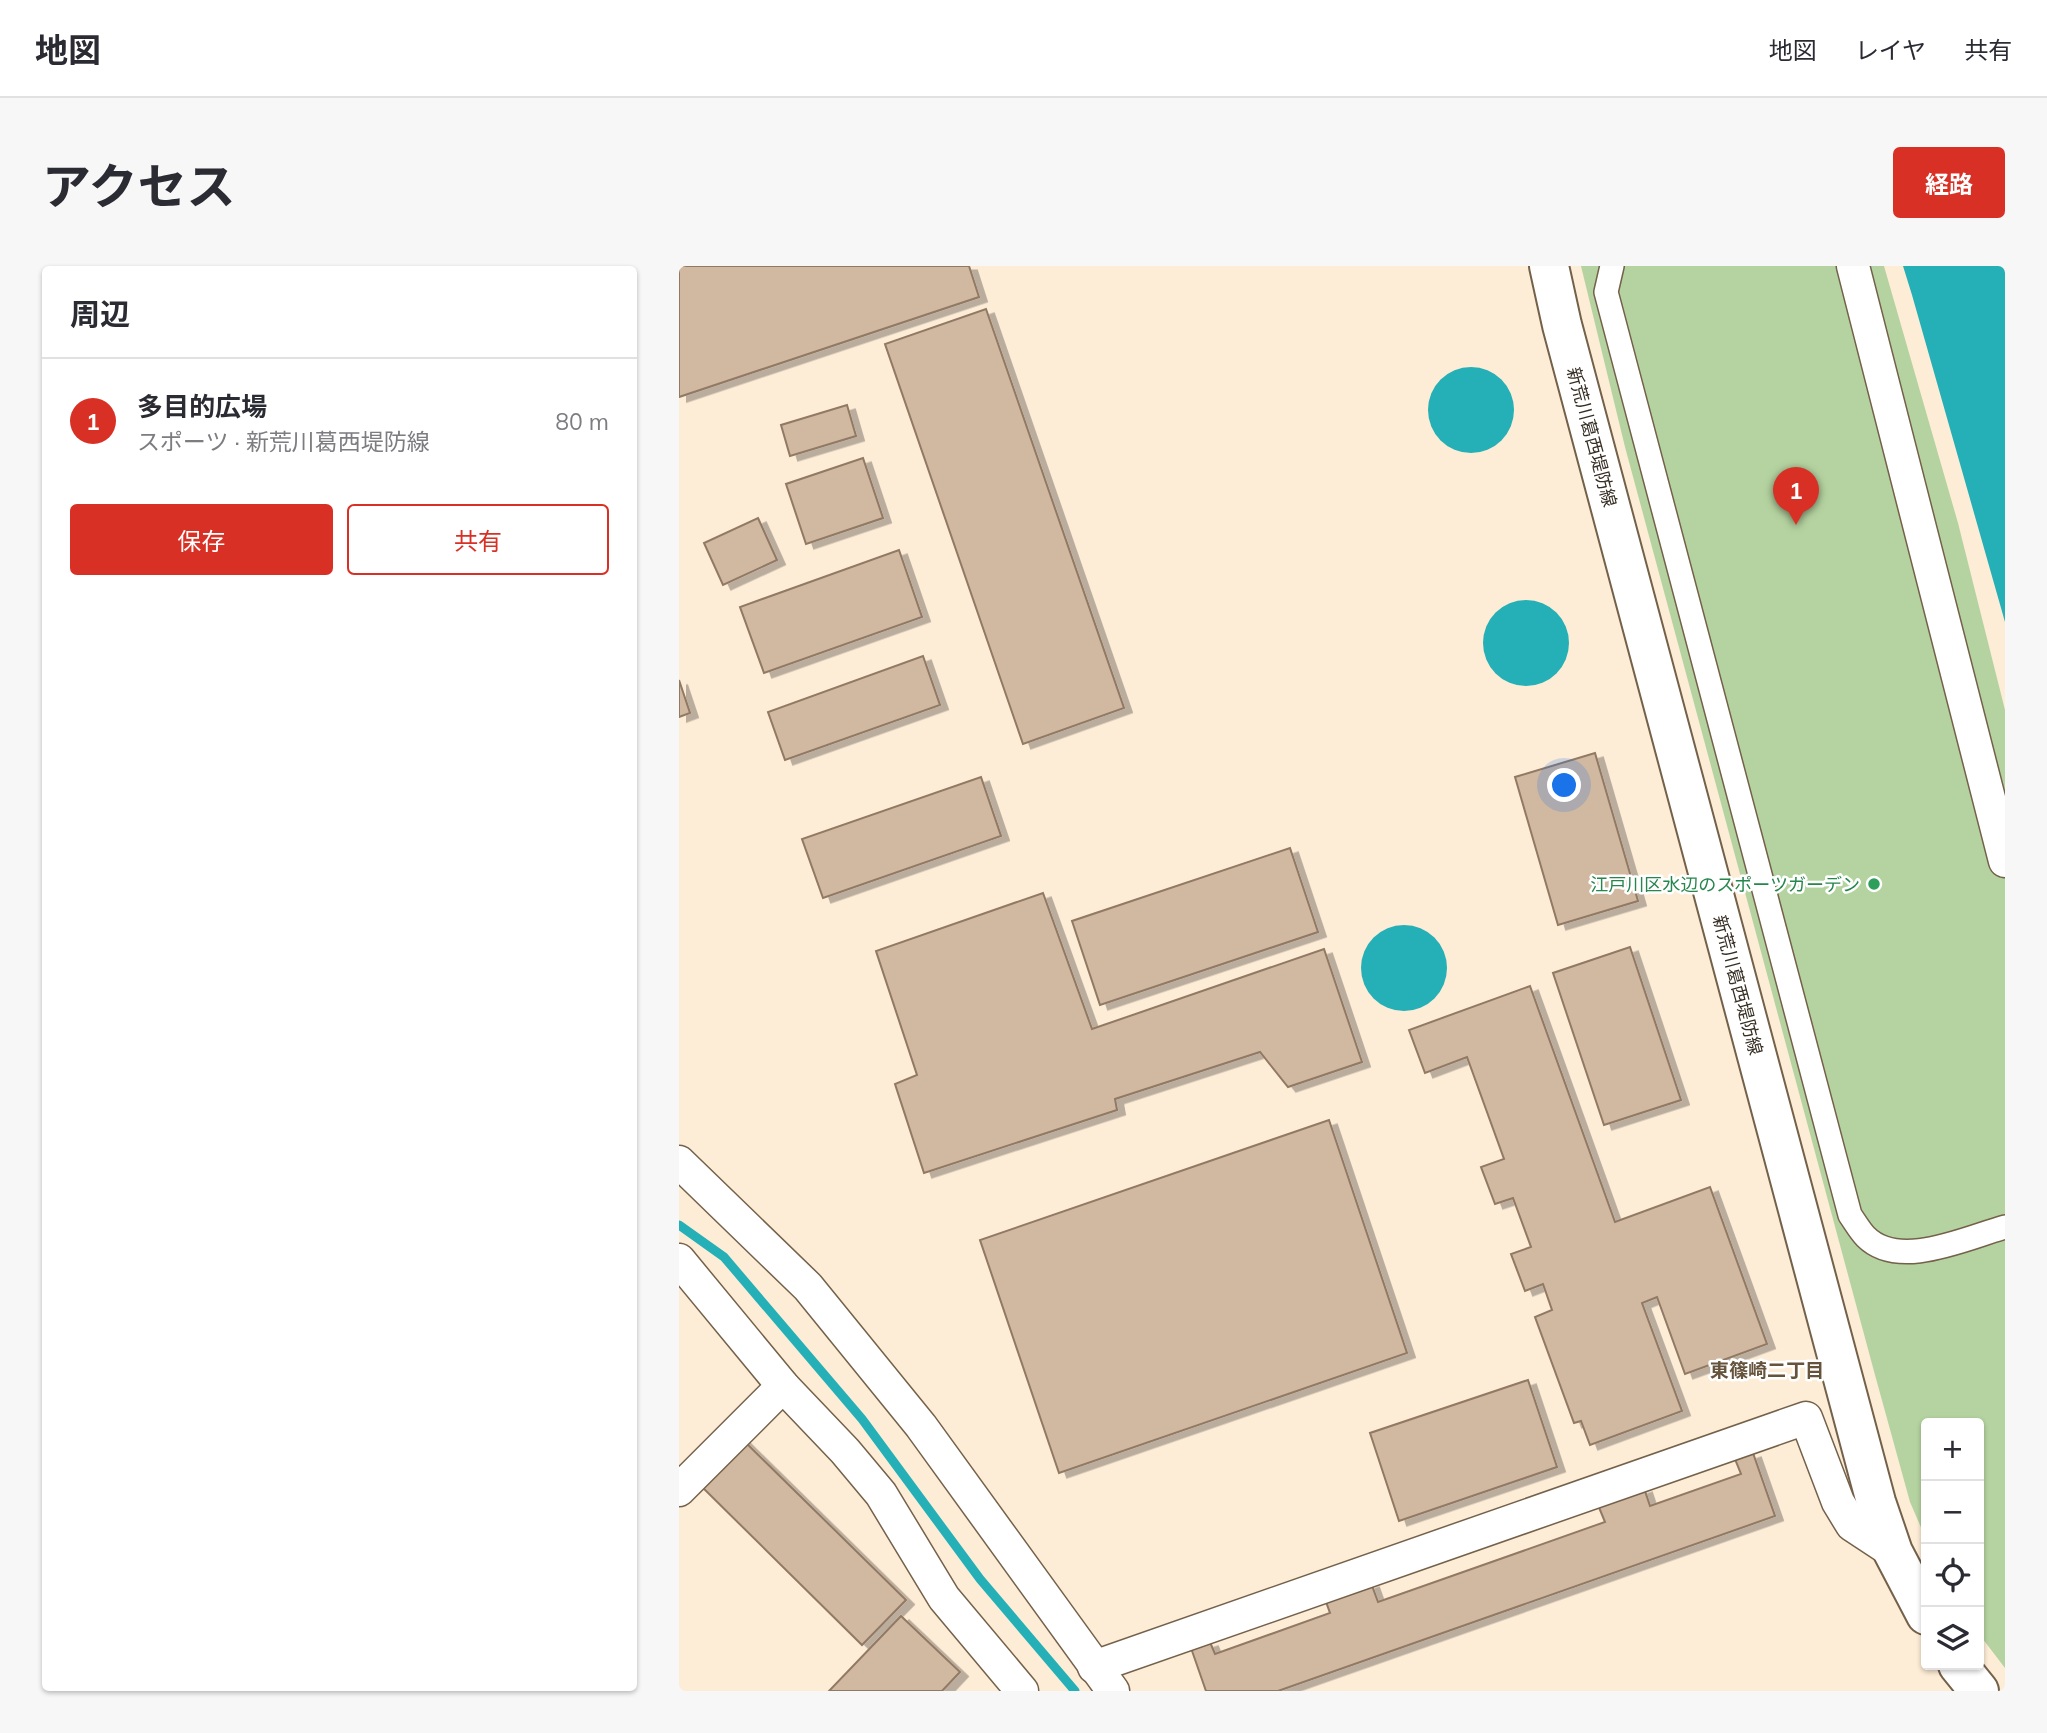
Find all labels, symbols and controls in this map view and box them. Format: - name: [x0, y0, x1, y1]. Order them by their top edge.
- text: 地図: [35, 29, 101, 70]
- text: 地図: [1769, 35, 1817, 65]
- text: レイヤ: [1855, 35, 1926, 65]
- text: 共有: [1964, 35, 2012, 65]
- button: 経路: [1893, 147, 2005, 218]
- text: アクセス: [42, 155, 236, 216]
- text: 周辺: [70, 295, 130, 333]
- street label: 新荒川葛西堤防線: [1562, 364, 1622, 510]
- text: 多目的広場: [137, 390, 267, 423]
- text: 1: [86, 407, 100, 436]
- text: 80 m: [555, 407, 609, 436]
- text: スポーツ · 新荒川葛西堤防線: [137, 427, 430, 456]
- pin: 1: [1773, 467, 1819, 525]
- button: 保存: [70, 504, 333, 575]
- button: 共有: [347, 504, 609, 575]
- your location: [1547, 768, 1581, 802]
- place label: 江戸川区水辺のスポーツガーデン: [1590, 873, 1860, 896]
- marker: 江戸川区水辺のスポーツガーデン: [1866, 876, 1882, 892]
- street label: 新荒川葛西堤防線: [1708, 912, 1768, 1058]
- district label: 東篠崎二丁目: [1710, 1358, 1824, 1382]
- map controls: [1921, 1418, 1984, 1670]
- button: +: [1921, 1418, 1984, 1481]
- button: −: [1921, 1481, 1984, 1544]
- button: locate: [1921, 1544, 1984, 1607]
- button: layers: [1921, 1607, 1984, 1670]

